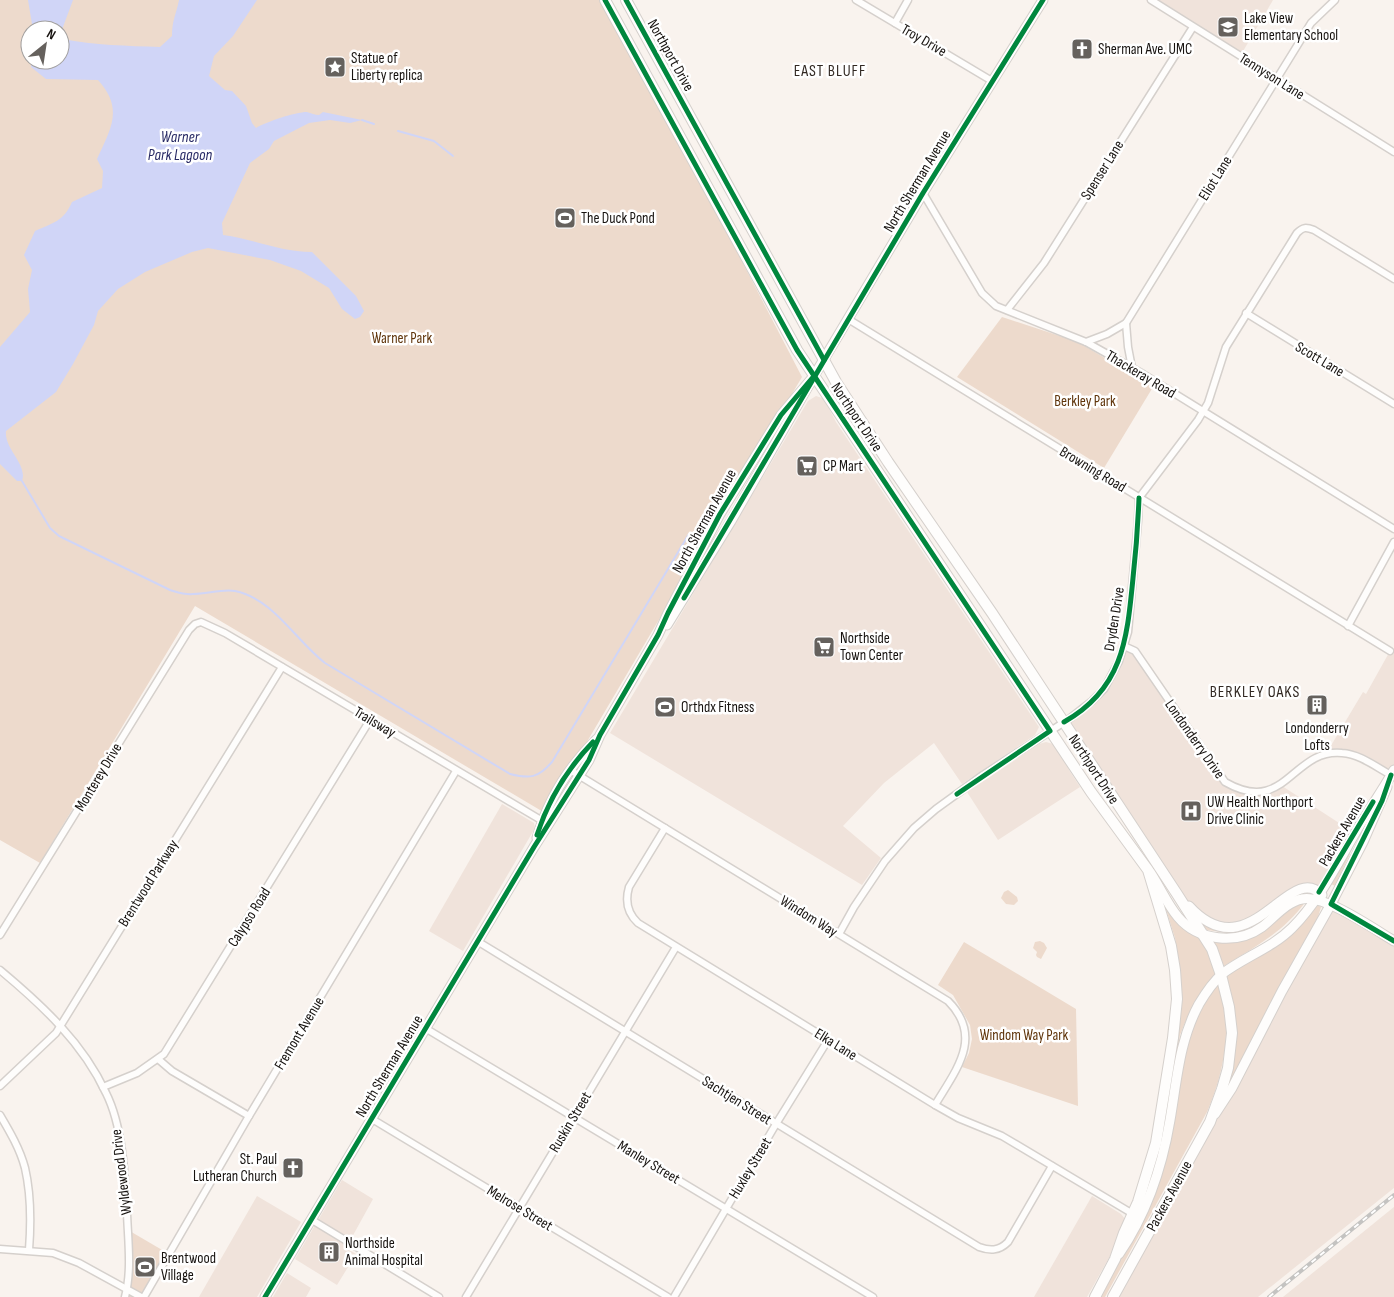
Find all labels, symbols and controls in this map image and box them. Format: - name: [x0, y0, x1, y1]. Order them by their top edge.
- place label: Lake View Elementary School: [1244, 9, 1338, 45]
- school or university icon: Lake View Elementary School: [1216, 15, 1240, 39]
- street label: Northport Drive: [643, 16, 698, 95]
- north arrow: [20, 20, 70, 70]
- street label: Troy Drive: [898, 20, 950, 61]
- text: N: [44, 25, 59, 43]
- church icon: Sherman Ave. UMC: [1070, 37, 1094, 61]
- place label: Sherman Ave. UMC: [1098, 40, 1192, 59]
- place label: Statue of Liberty replica: [351, 49, 423, 85]
- street label: Tennyson Lane: [1235, 49, 1308, 104]
- place icon: Statue of Liberty replica: [323, 55, 347, 79]
- district label: EAST BLUFF: [794, 62, 866, 81]
- street label: North Sherman Avenue: [879, 127, 955, 236]
- water label: Warner Park Lagoon: [148, 128, 212, 165]
- street label: Spenser Lane: [1077, 137, 1128, 204]
- street label: Eliot Lane: [1194, 152, 1236, 204]
- sports icon: The Duck Pond: [553, 206, 577, 230]
- place label: The Duck Pond: [581, 209, 655, 228]
- park label: Warner Park: [372, 329, 433, 348]
- street label: Scott Lane: [1292, 337, 1348, 381]
- street label: Thackeray Road: [1102, 346, 1179, 403]
- street label: Northport Drive: [826, 379, 887, 456]
- park label: Berkley Park: [1054, 392, 1116, 411]
- street label: Browning Road: [1056, 442, 1129, 497]
- supermarket icon: CP Mart: [795, 454, 819, 478]
- place label: CP Mart: [823, 457, 863, 476]
- street label: North Sherman Avenue: [668, 466, 741, 576]
- street label: Dryden Drive: [1100, 586, 1129, 653]
- place label: Northside Town Center: [840, 629, 904, 665]
- supermarket icon: Northside Town Center: [812, 635, 836, 659]
- district label: BERKLEY OAKS: [1210, 683, 1300, 702]
- building icon: Londonderry Lofts: [1305, 693, 1329, 717]
- sports icon: Orthdx Fitness: [653, 695, 677, 719]
- street label: Londonderry Drive: [1160, 696, 1229, 783]
- place label: Orthdx Fitness: [681, 698, 754, 717]
- street label: Trailsway: [350, 703, 399, 742]
- place label: Londonderry Lofts: [1285, 719, 1349, 755]
- street label: Northport Drive: [1064, 731, 1123, 808]
- street label: Monterey Drive: [71, 740, 126, 815]
- place label: UW Health Northport Drive Clinic: [1207, 793, 1313, 829]
- street label: Packers Avenue: [1315, 793, 1370, 870]
- hospital icon: UW Health Northport Drive Clinic: [1179, 799, 1203, 823]
- street label: Brentwood Parkway: [114, 836, 183, 930]
- street label: Calypso Road: [224, 884, 275, 951]
- street label: Windom Way: [776, 891, 841, 942]
- street label: Fremont Avenue: [270, 993, 329, 1073]
- street label: North Sherman Avenue: [351, 1012, 427, 1121]
- street label: Elka Lane: [811, 1024, 861, 1065]
- park label: Windom Way Park: [980, 1026, 1069, 1045]
- street label: Sachtjen Street: [698, 1072, 775, 1129]
- street label: Ruskin Street: [545, 1088, 596, 1156]
- street label: Wyldewood Drive: [107, 1128, 136, 1216]
- street label: Huxley Street: [725, 1134, 776, 1202]
- street label: Manley Street: [614, 1136, 684, 1189]
- place label: St. Paul Lutheran Church: [193, 1150, 277, 1186]
- church icon: St. Paul Lutheran Church: [281, 1156, 305, 1180]
- street label: Packers Avenue: [1142, 1158, 1197, 1235]
- street label: Melrose Street: [483, 1181, 556, 1236]
- place label: Northside Animal Hospital: [344, 1234, 423, 1270]
- building icon: Northside Animal Hospital: [317, 1240, 341, 1264]
- place label: Brentwood Village: [161, 1249, 216, 1285]
- sports icon: Brentwood Village: [133, 1255, 157, 1279]

